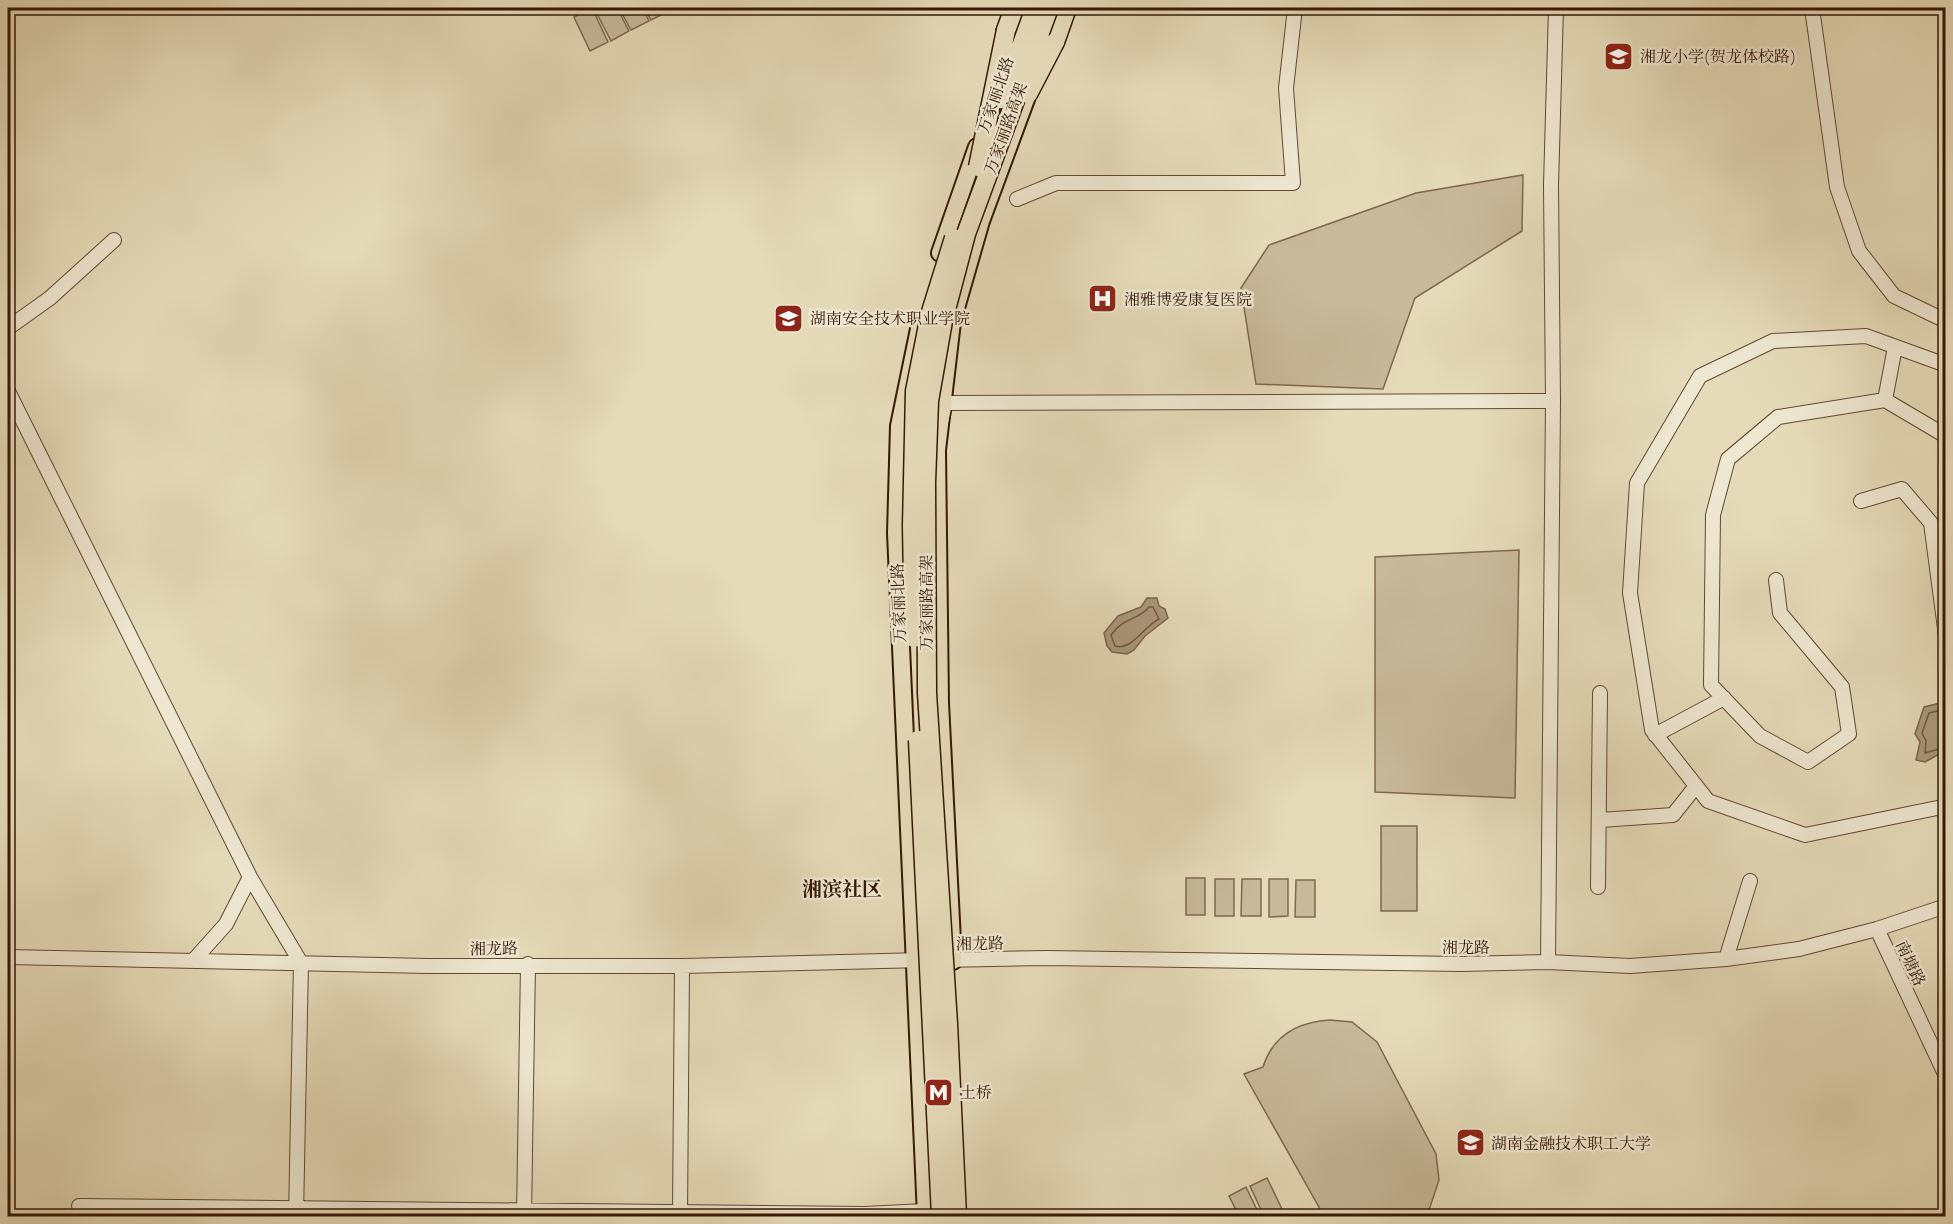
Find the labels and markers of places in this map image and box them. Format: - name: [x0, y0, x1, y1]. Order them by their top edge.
- school or university icon: 湘龙小学(贺龙体校路): [1603, 40, 1635, 72]
- place label: 湘龙小学(贺龙体校路): [1640, 48, 1796, 66]
- hospital icon: 湘雅博爱康复医院: [1087, 283, 1119, 315]
- place label: 湘雅博爱康复医院: [1124, 291, 1252, 309]
- school or university icon: 湖南安全技术职业学院: [773, 302, 805, 334]
- place label: 湖南安全技术职业学院: [810, 310, 970, 328]
- metro station icon: 土桥: [923, 1076, 955, 1108]
- place label: 土桥: [960, 1084, 992, 1102]
- school or university icon: 湖南金融技术职工大学: [1454, 1127, 1486, 1159]
- place label: 湖南金融技术职工大学: [1491, 1135, 1651, 1153]

